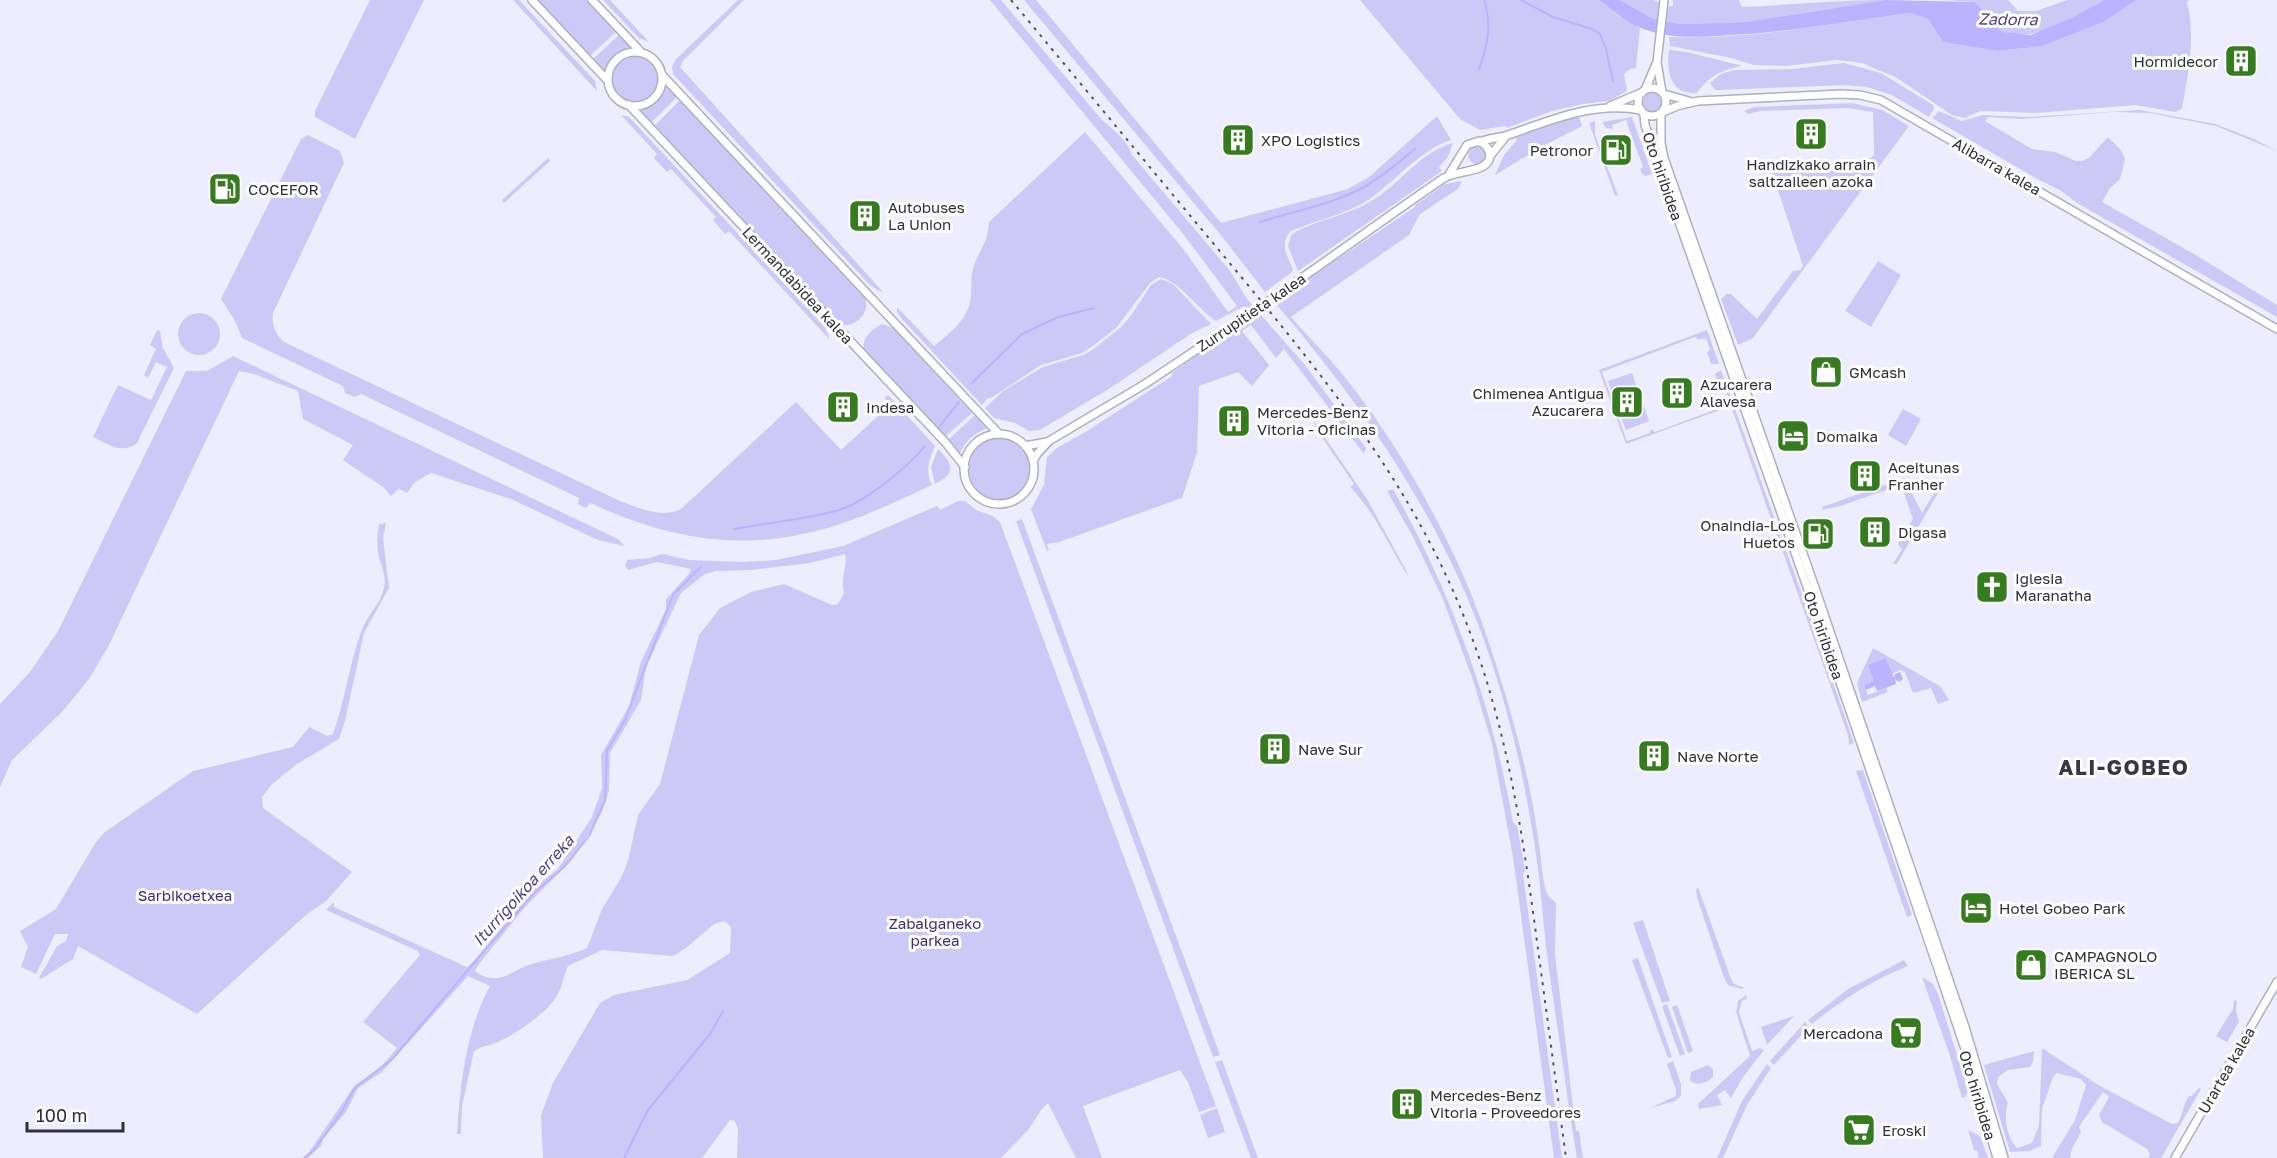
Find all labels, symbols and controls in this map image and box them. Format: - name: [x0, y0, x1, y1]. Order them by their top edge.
- water label: Zadorra: [1978, 8, 2039, 30]
- building icon: Hormidecor: [2223, 43, 2259, 79]
- place label: Hormidecor: [2134, 52, 2218, 70]
- building icon: Handizkako arrain saltzaileen azoka: [1793, 116, 1829, 152]
- building icon: XPO Logistics: [1220, 122, 1256, 158]
- street label: Oto hiribidea: [1639, 129, 1687, 223]
- place label: XPO Logistics: [1261, 131, 1360, 149]
- fuel station icon: Petronor: [1598, 132, 1634, 168]
- street label: Alibarra kalea: [1950, 134, 2044, 198]
- place label: Petronor: [1530, 141, 1593, 159]
- place label: Handizkako arrain saltzaileen azoka: [1746, 155, 1876, 190]
- fuel station icon: COCEFOR: [207, 171, 243, 207]
- place label: COCEFOR: [248, 180, 319, 198]
- building icon: Autobuses La Union: [847, 198, 883, 234]
- place label: Autobuses La Union: [888, 198, 965, 233]
- street label: Lermandabidea kalea: [739, 223, 857, 347]
- street label: Zurrupitieta kalea: [1193, 269, 1309, 355]
- shop icon: GMcash: [1808, 354, 1844, 390]
- place label: GMcash: [1849, 363, 1906, 381]
- building icon: Azucarera Alavesa: [1659, 375, 1695, 411]
- place label: Azucarera Alavesa: [1700, 375, 1772, 410]
- place label: Chimenea Antigua Azucarera: [1473, 384, 1604, 419]
- building icon: Chimenea Antigua Azucarera: [1609, 384, 1645, 420]
- building icon: Indesa: [825, 389, 861, 425]
- place label: Indesa: [866, 398, 914, 416]
- building icon: Mercedes-Benz Vitoria - Oficinas: [1216, 403, 1252, 439]
- place label: Mercedes-Benz Vitoria - Oficinas: [1257, 403, 1376, 438]
- hotel icon: Domaika: [1775, 418, 1811, 454]
- place label: Domaika: [1816, 427, 1878, 445]
- building icon: Aceitunas Franher: [1847, 458, 1883, 494]
- place label: Aceitunas Franher: [1888, 458, 1960, 493]
- building icon: Digasa: [1857, 514, 1893, 550]
- place label: Onaindia-Los Huetos: [1700, 516, 1795, 551]
- fuel station icon: Onaindia-Los Huetos: [1800, 516, 1836, 552]
- place label: Digasa: [1898, 523, 1947, 541]
- church icon: Iglesia Maranatha: [1974, 569, 2010, 605]
- place label: Iglesia Maranatha: [2015, 569, 2092, 604]
- street label: Oto hiribidea: [1800, 588, 1848, 682]
- building icon: Nave Sur: [1257, 731, 1293, 767]
- building icon: Nave Norte: [1636, 738, 1672, 774]
- place label: Nave Sur: [1298, 740, 1363, 758]
- place label: Nave Norte: [1677, 747, 1759, 765]
- district label: ALI-GOBEO: [2058, 754, 2190, 780]
- water label: Iturrigoikoa erreka: [468, 830, 579, 949]
- park label: Sarbikoetxea: [138, 886, 232, 904]
- hotel icon: Hotel Gobeo Park: [1958, 890, 1994, 926]
- place label: Hotel Gobeo Park: [1999, 899, 2126, 917]
- park label: Zabalganeko parkea: [889, 914, 981, 949]
- shop icon: CAMPAGNOLO IBERICA SL: [2013, 947, 2049, 983]
- place label: CAMPAGNOLO IBERICA SL: [2054, 947, 2157, 982]
- supermarket icon: Mercadona: [1888, 1015, 1924, 1051]
- place label: Mercadona: [1803, 1024, 1883, 1042]
- street label: Urartea kalea: [2194, 1024, 2258, 1116]
- street label: Oto hiribidea: [1956, 1048, 2000, 1142]
- building icon: Mercedes-Benz Vitoria - Proveedores: [1389, 1086, 1425, 1122]
- place label: Mercedes-Benz Vitoria - Proveedores: [1430, 1086, 1581, 1121]
- scale bar: [27, 1095, 123, 1133]
- text: 100 m: [36, 1104, 87, 1126]
- supermarket icon: Eroski: [1841, 1112, 1877, 1148]
- place label: Eroski: [1882, 1121, 1926, 1139]

